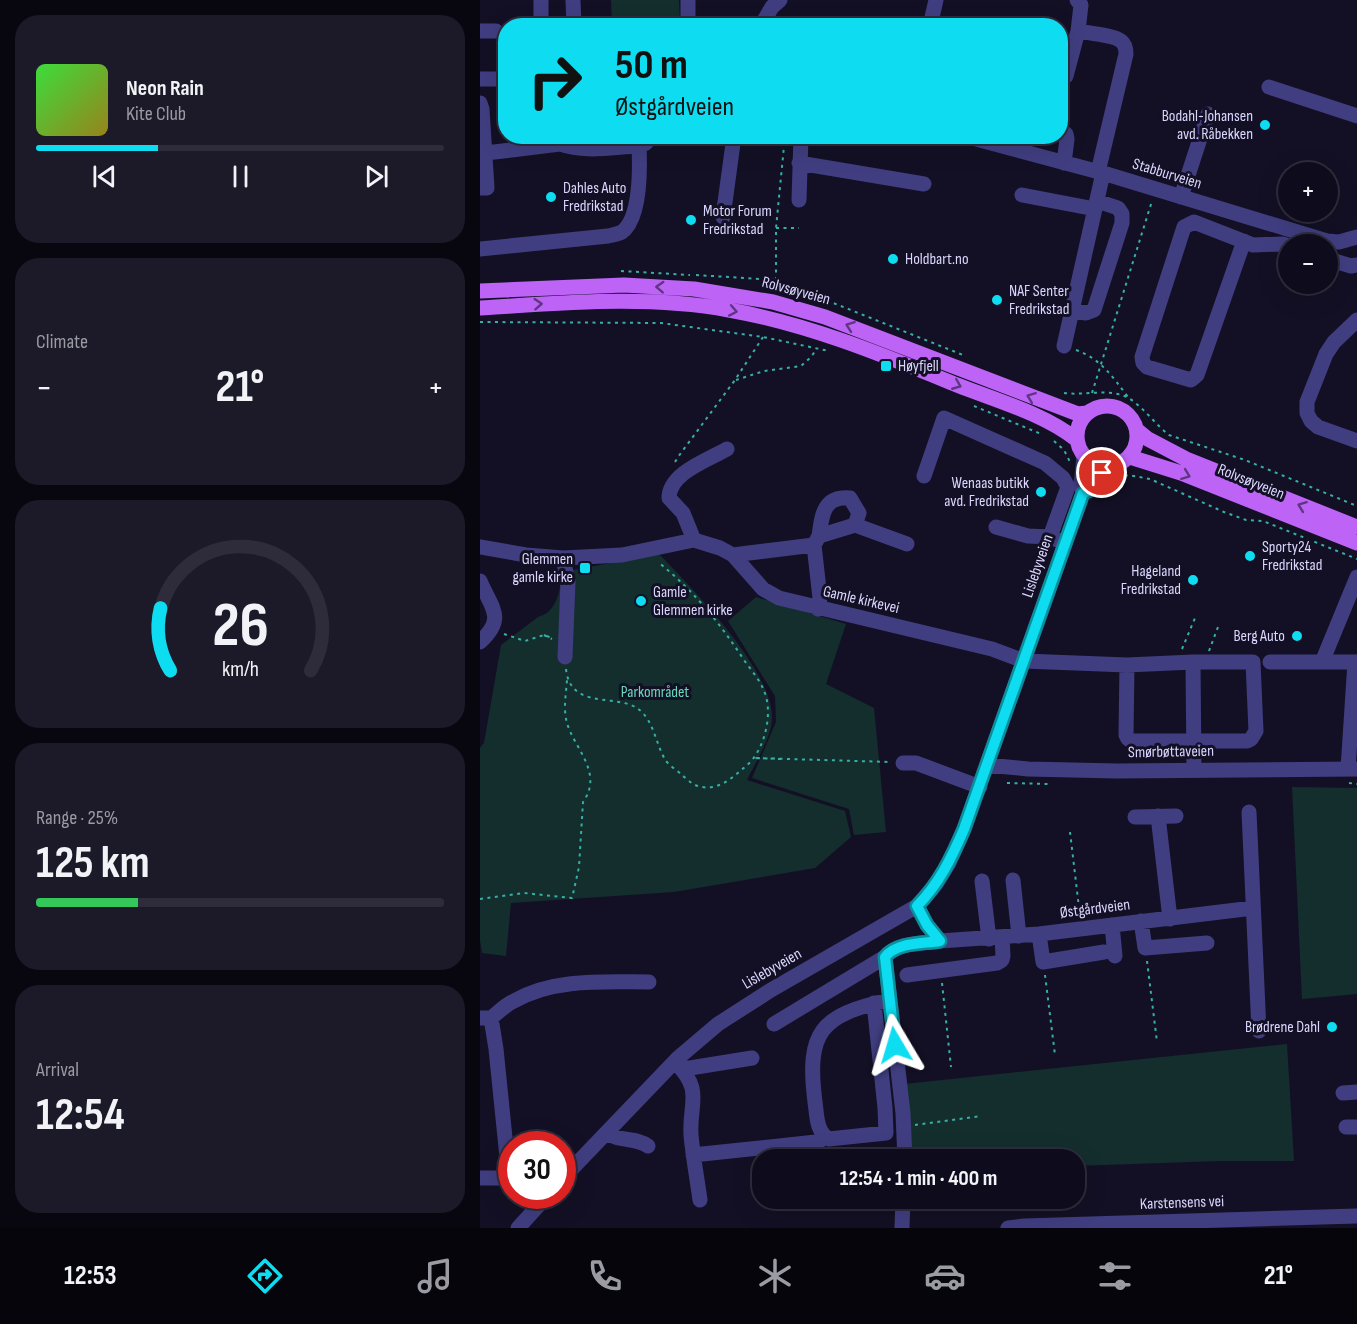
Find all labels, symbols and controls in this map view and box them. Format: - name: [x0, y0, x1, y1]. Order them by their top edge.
- text: 50 m: [615, 40, 688, 91]
- icon: right: [516, 42, 594, 120]
- text: Neon Rain: [126, 75, 204, 102]
- text: Østgårdveien: [615, 91, 734, 123]
- text: Kite Club: [126, 102, 186, 126]
- place label: Bodahl-Johansen avd. Råbekken: [1162, 107, 1253, 144]
- marker: Bodahl-Johansen avd. Råbekken: [1258, 118, 1272, 132]
- street label: Stabburveien: [1130, 154, 1204, 194]
- icon: previous: [88, 160, 121, 193]
- icon: pause: [224, 160, 257, 193]
- icon: next: [360, 160, 393, 193]
- map controls: [1278, 162, 1338, 294]
- button: +: [1278, 162, 1338, 222]
- place label: Dahles Auto Fredrikstad: [563, 179, 626, 216]
- marker: Dahles Auto Fredrikstad: [544, 190, 558, 204]
- place label: Motor Forum Fredrikstad: [703, 202, 772, 239]
- marker: Motor Forum Fredrikstad: [684, 213, 698, 227]
- button: −: [1278, 234, 1338, 294]
- place label: Holdbart.no: [905, 250, 969, 269]
- marker: Holdbart.no: [886, 252, 900, 266]
- street label: Rolvsøyveien: [760, 273, 832, 309]
- one-way arrow: [655, 281, 664, 294]
- place label: NAF Senter Fredrikstad: [1009, 282, 1069, 319]
- marker: NAF Senter Fredrikstad: [990, 293, 1004, 307]
- one-way arrow: [534, 298, 543, 311]
- one-way arrow: [727, 304, 737, 317]
- one-way arrow: [845, 321, 856, 333]
- text: Climate: [36, 330, 88, 354]
- place label: Høyfjell: [898, 357, 939, 376]
- marker: Høyfjell: [879, 359, 893, 373]
- text: 21°: [216, 360, 264, 415]
- text: −: [36, 368, 52, 408]
- text: +: [428, 368, 444, 408]
- one-way arrow: [951, 378, 962, 390]
- one-way arrow: [1027, 392, 1037, 405]
- pin: [1076, 447, 1127, 498]
- icon: arrive: [1085, 456, 1118, 489]
- street label: Rolvsøyveien: [1215, 460, 1287, 504]
- one-way arrow: [1180, 468, 1190, 481]
- place label: Wenaas butikk avd. Fredrikstad: [944, 474, 1029, 511]
- marker: Wenaas butikk avd. Fredrikstad: [1034, 485, 1048, 499]
- one-way arrow: [1298, 501, 1309, 513]
- street label: Lislebyveien: [1018, 532, 1058, 600]
- place label: Sporty24 Fredrikstad: [1262, 538, 1322, 575]
- marker: Sporty24 Fredrikstad: [1243, 549, 1257, 563]
- place label: Glemmen gamle kirke: [512, 550, 573, 587]
- marker: Glemmen gamle kirke: [578, 561, 592, 575]
- place label: Hageland Fredrikstad: [1121, 562, 1181, 599]
- marker: Hageland Fredrikstad: [1186, 573, 1200, 587]
- street label: Gamle kirkevei: [821, 582, 901, 618]
- place label: Gamle Glemmen kirke: [653, 583, 733, 620]
- text: 26: [212, 589, 268, 664]
- marker: Gamle Glemmen kirke: [634, 594, 648, 608]
- place label: Berg Auto: [1233, 627, 1285, 646]
- marker: Berg Auto: [1290, 629, 1304, 643]
- text: km/h: [221, 657, 259, 682]
- park label: Parkområdet: [621, 683, 689, 702]
- street label: Smørbøttaveien: [1128, 742, 1214, 762]
- text: Range · 25%: [36, 806, 118, 830]
- text: 125 km: [36, 836, 149, 891]
- street label: Østgårdveien: [1059, 895, 1131, 923]
- street label: Lislebyveien: [739, 944, 805, 994]
- position arrow: [863, 1013, 927, 1077]
- place label: Brødrene Dahl: [1245, 1018, 1320, 1037]
- marker: Brødrene Dahl: [1325, 1020, 1339, 1034]
- text: Arrival: [36, 1058, 79, 1082]
- text: 12:54: [36, 1088, 125, 1143]
- speed limit sign: 30: [498, 1131, 576, 1209]
- text: 12:54 · 1 min · 400 m: [840, 1165, 997, 1192]
- street label: Karstensens vei: [1140, 1192, 1224, 1214]
- icon: directions: [244, 1255, 286, 1297]
- icon: music: [414, 1255, 456, 1297]
- icon: phone: [584, 1255, 626, 1297]
- icon: climate: [754, 1255, 796, 1297]
- icon: car: [924, 1255, 966, 1297]
- icon: filters: [1094, 1255, 1136, 1297]
- text: 12:53: [64, 1260, 117, 1292]
- text: 21°: [1264, 1260, 1293, 1292]

